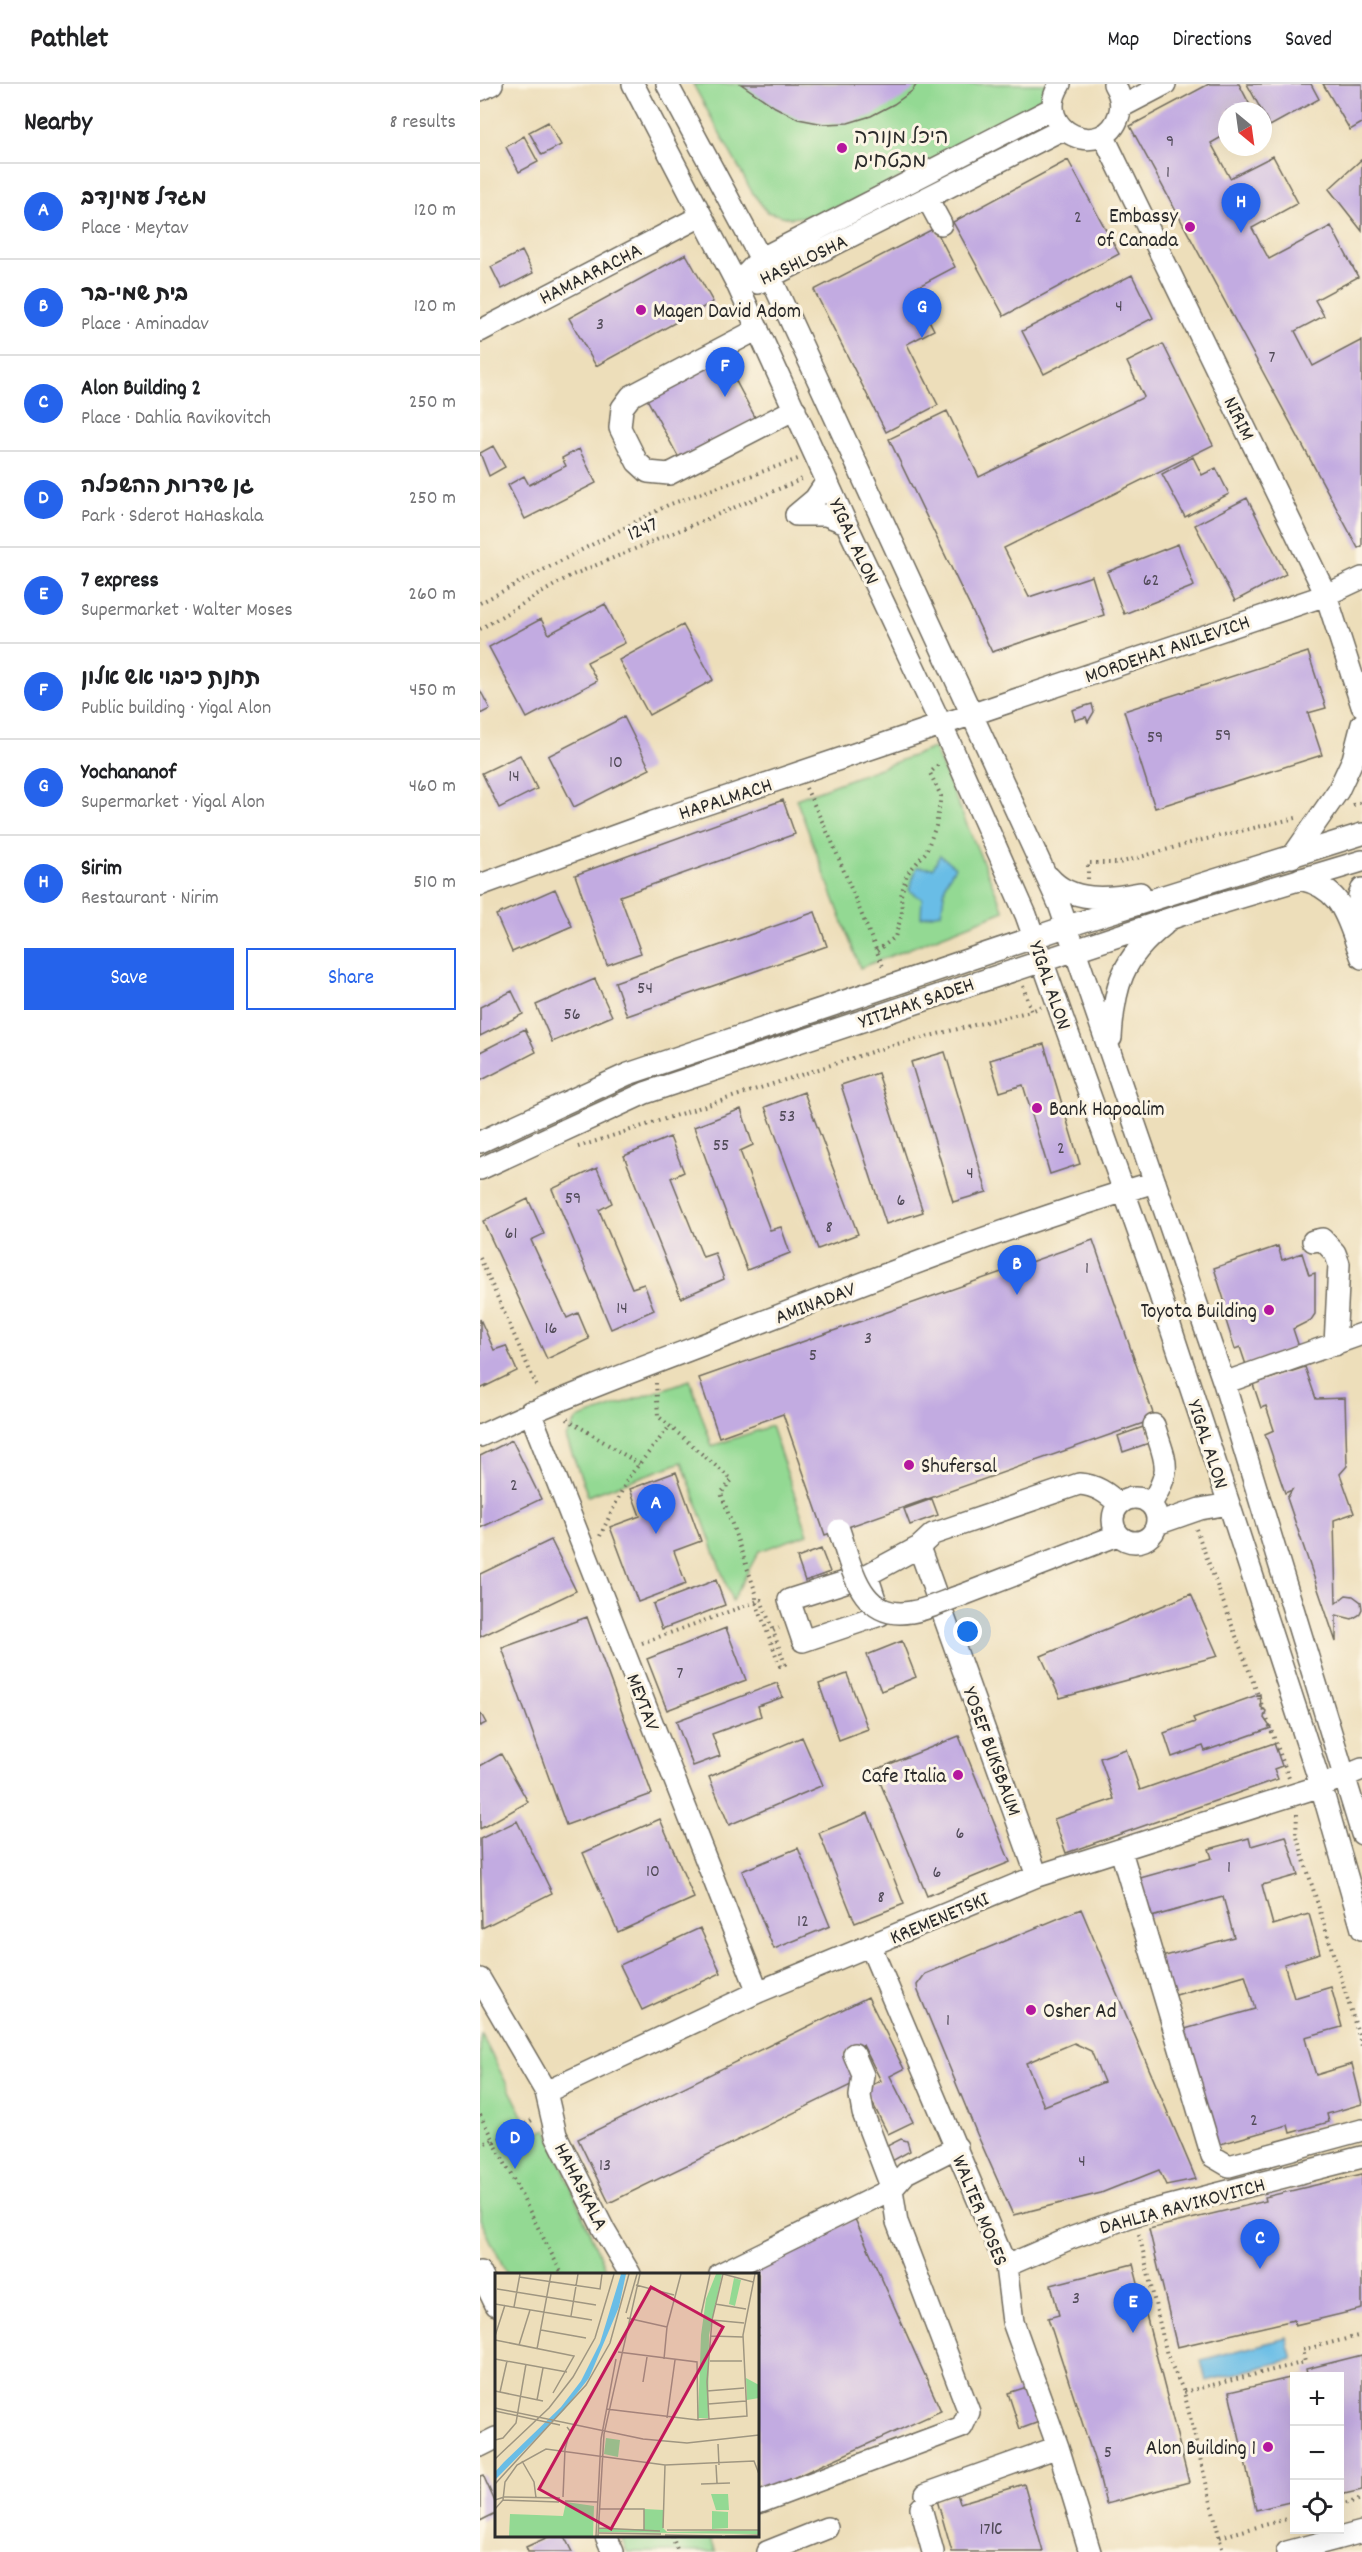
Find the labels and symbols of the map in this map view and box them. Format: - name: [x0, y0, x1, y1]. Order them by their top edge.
- north arrow: [1218, 102, 1272, 156]
- place label: היכל מנורה מבטחים: [854, 124, 948, 178]
- house number: 9: [1166, 130, 1174, 155]
- marker: היכל מנורה מבטחים: [835, 141, 849, 155]
- house number: 1: [1166, 161, 1170, 186]
- pin: H: [1222, 184, 1260, 233]
- place label: Embassy of Canada: [1097, 203, 1179, 257]
- house number: 2: [1074, 206, 1082, 231]
- marker: Embassy of Canada: [1183, 220, 1197, 234]
- street label: HASHLOSHA: [755, 228, 853, 295]
- street label: HAMAARACHA: [535, 237, 648, 314]
- pin: G: [902, 288, 942, 338]
- house number: 4: [1115, 295, 1123, 320]
- place label: Magen David Adom: [653, 298, 801, 328]
- marker: Magen David Adom: [634, 303, 648, 317]
- house number: 3: [596, 313, 604, 338]
- house number: 7: [1269, 346, 1276, 371]
- pin: F: [706, 348, 744, 397]
- street label: NIRIM: [1214, 392, 1261, 447]
- street label: YIGAL ALON: [819, 494, 885, 590]
- street label: 1247: [623, 511, 663, 551]
- house number: 62: [1143, 569, 1159, 594]
- street label: MORDEHAI ANILEVICH: [1081, 609, 1255, 693]
- house number: 59: [1215, 724, 1231, 749]
- house number: 59: [1147, 726, 1163, 751]
- house number: 10: [609, 751, 623, 776]
- house number: 14: [508, 765, 520, 790]
- street label: HAPALMACH: [675, 772, 777, 830]
- street label: YIGAL ALON: [1019, 938, 1077, 1034]
- street label: YITZHAK SADEH: [855, 971, 979, 1039]
- house number: 54: [637, 977, 653, 1002]
- house number: 56: [563, 1003, 581, 1028]
- place label: Bank Hapoalim: [1049, 1096, 1165, 1126]
- marker: Bank Hapoalim: [1030, 1101, 1044, 1115]
- house number: 53: [779, 1105, 795, 1130]
- house number: 55: [713, 1134, 729, 1159]
- house number: 2: [1057, 1137, 1065, 1162]
- house number: 4: [966, 1162, 974, 1187]
- house number: 59: [565, 1187, 581, 1212]
- house number: 6: [897, 1189, 905, 1214]
- house number: 8: [825, 1216, 833, 1241]
- house number: 61: [505, 1222, 517, 1247]
- pin: B: [998, 1246, 1036, 1295]
- house number: 1: [1085, 1257, 1089, 1282]
- street label: AMINADAV: [771, 1276, 861, 1334]
- house number: 14: [616, 1297, 628, 1322]
- place label: Toyota Building: [1140, 1298, 1257, 1328]
- marker: Toyota Building: [1262, 1303, 1276, 1317]
- house number: 16: [545, 1317, 557, 1342]
- house number: 3: [864, 1327, 872, 1352]
- house number: 5: [809, 1344, 817, 1369]
- street label: YIGAL ALON: [1178, 1396, 1235, 1493]
- place label: Shufersal: [921, 1453, 997, 1483]
- marker: Shufersal: [902, 1458, 916, 1472]
- house number: 2: [510, 1474, 518, 1499]
- pin: A: [636, 1484, 675, 1534]
- your location: [953, 1617, 982, 1646]
- house number: 7: [677, 1662, 684, 1687]
- street label: MEYTAV: [617, 1670, 666, 1736]
- street label: YOSEF BUKSBAUM: [953, 1683, 1027, 1821]
- place label: Cafe Italia: [862, 1763, 947, 1793]
- marker: Cafe Italia: [951, 1768, 965, 1782]
- house number: 6: [956, 1822, 964, 1847]
- house number: 1: [1227, 1856, 1231, 1881]
- house number: 10: [646, 1860, 660, 1885]
- house number: 6: [933, 1861, 941, 1886]
- street label: KREMENETSKI: [886, 1885, 995, 1954]
- house number: 8: [877, 1886, 885, 1911]
- house number: 12: [797, 1910, 809, 1935]
- place label: Osher Ad: [1043, 1998, 1117, 2028]
- marker: Osher Ad: [1024, 2003, 1038, 2017]
- house number: 1: [946, 2009, 950, 2034]
- house number: 2: [1250, 2109, 1258, 2134]
- pin: D: [495, 2120, 534, 2169]
- street label: HAHASKALA: [544, 2138, 614, 2236]
- house number: 4: [1078, 2150, 1086, 2175]
- street label: WALTER MOSES: [942, 2151, 1014, 2271]
- house number: 13: [599, 2154, 611, 2179]
- street label: DAHLIA RAVIKOVITCH: [1096, 2171, 1268, 2239]
- pin: C: [1240, 2220, 1280, 2269]
- inset map: [495, 2273, 759, 2537]
- pin: E: [1114, 2284, 1152, 2333]
- house number: 3: [1072, 2287, 1080, 2312]
- place label: Alon Building 1: [1146, 2435, 1256, 2465]
- marker: Alon Building 1: [1261, 2440, 1275, 2454]
- house number: 5: [1104, 2441, 1112, 2466]
- house number: 17א: [979, 2518, 1003, 2543]

